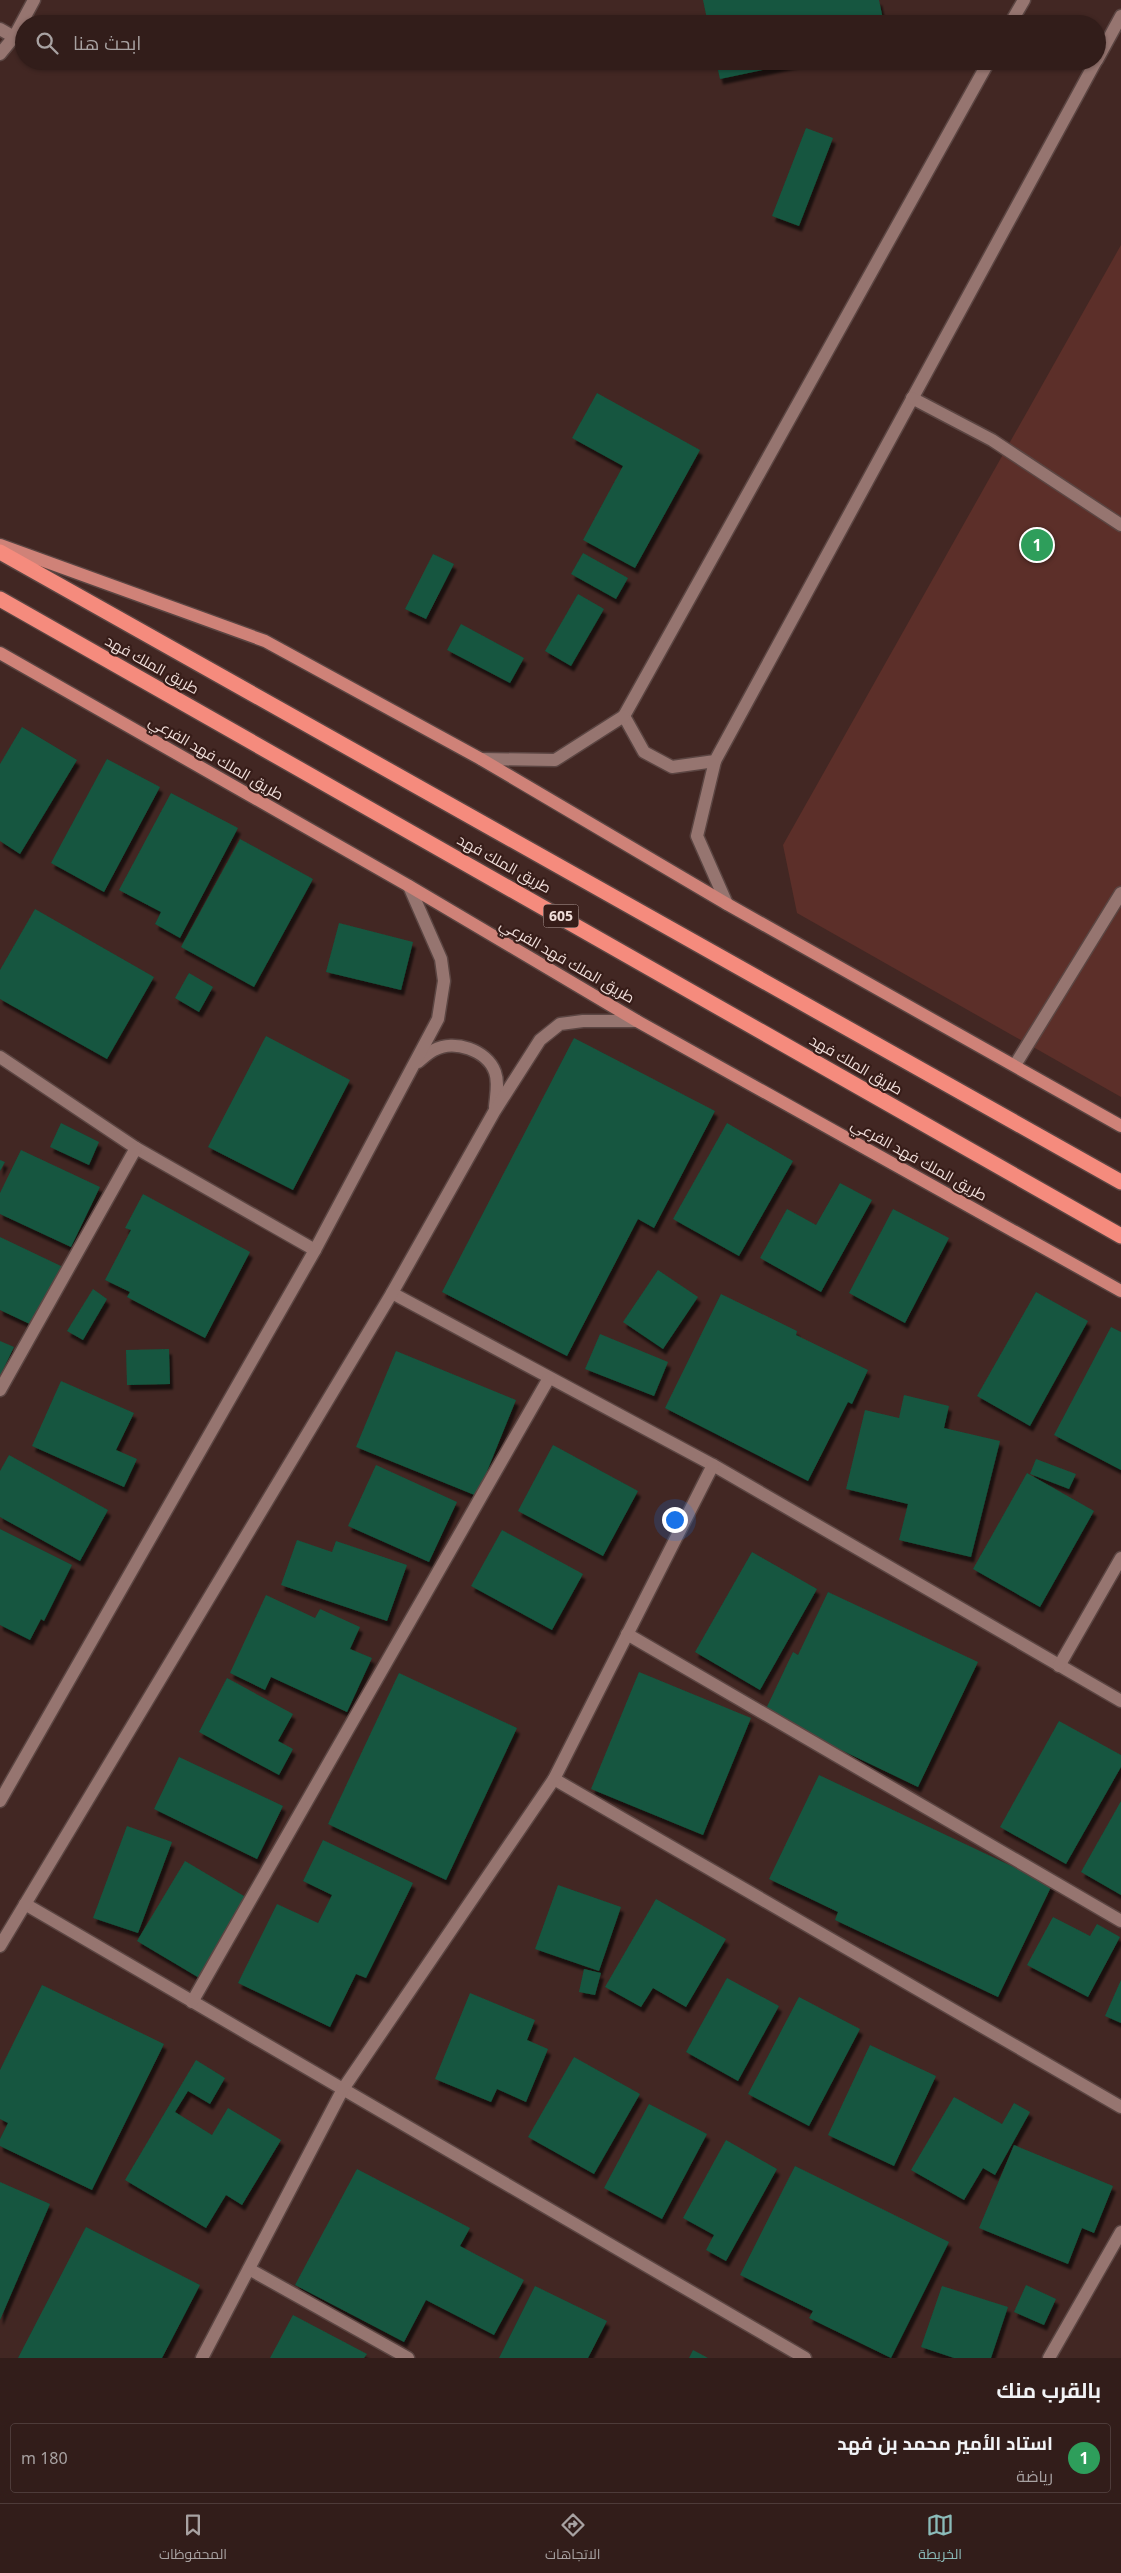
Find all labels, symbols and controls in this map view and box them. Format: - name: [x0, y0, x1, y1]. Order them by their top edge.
- search box: [15, 15, 1106, 70]
- icon: search: [33, 29, 61, 57]
- text: ابحث هنا: [73, 30, 141, 56]
- pin: 1: [1021, 526, 1053, 564]
- street label: طريق الملك فهد: [102, 630, 203, 699]
- street label: طريق الملك فهد الفرعي: [144, 710, 288, 807]
- street label: طريق الملك فهد: [454, 829, 555, 898]
- road number: 605: [544, 904, 578, 928]
- street label: طريق الملك فهد الفرعي: [495, 913, 639, 1010]
- street label: طريق الملك فهد: [806, 1029, 907, 1100]
- street label: طريق الملك فهد الفرعي: [846, 1113, 991, 1207]
- your location: [662, 1507, 688, 1533]
- text: بالقرب منك: [996, 2376, 1101, 2404]
- text: استاد الأمير محمد بن فهد: [837, 2430, 1053, 2456]
- text: 180 m: [21, 2447, 68, 2469]
- text: 1: [1079, 2447, 1089, 2469]
- text: رياضة: [1016, 2465, 1053, 2487]
- tab: المحفوظات: [159, 2511, 227, 2567]
- tab: الاتجاهات: [545, 2511, 600, 2567]
- tab: الخريطة: [918, 2511, 962, 2567]

